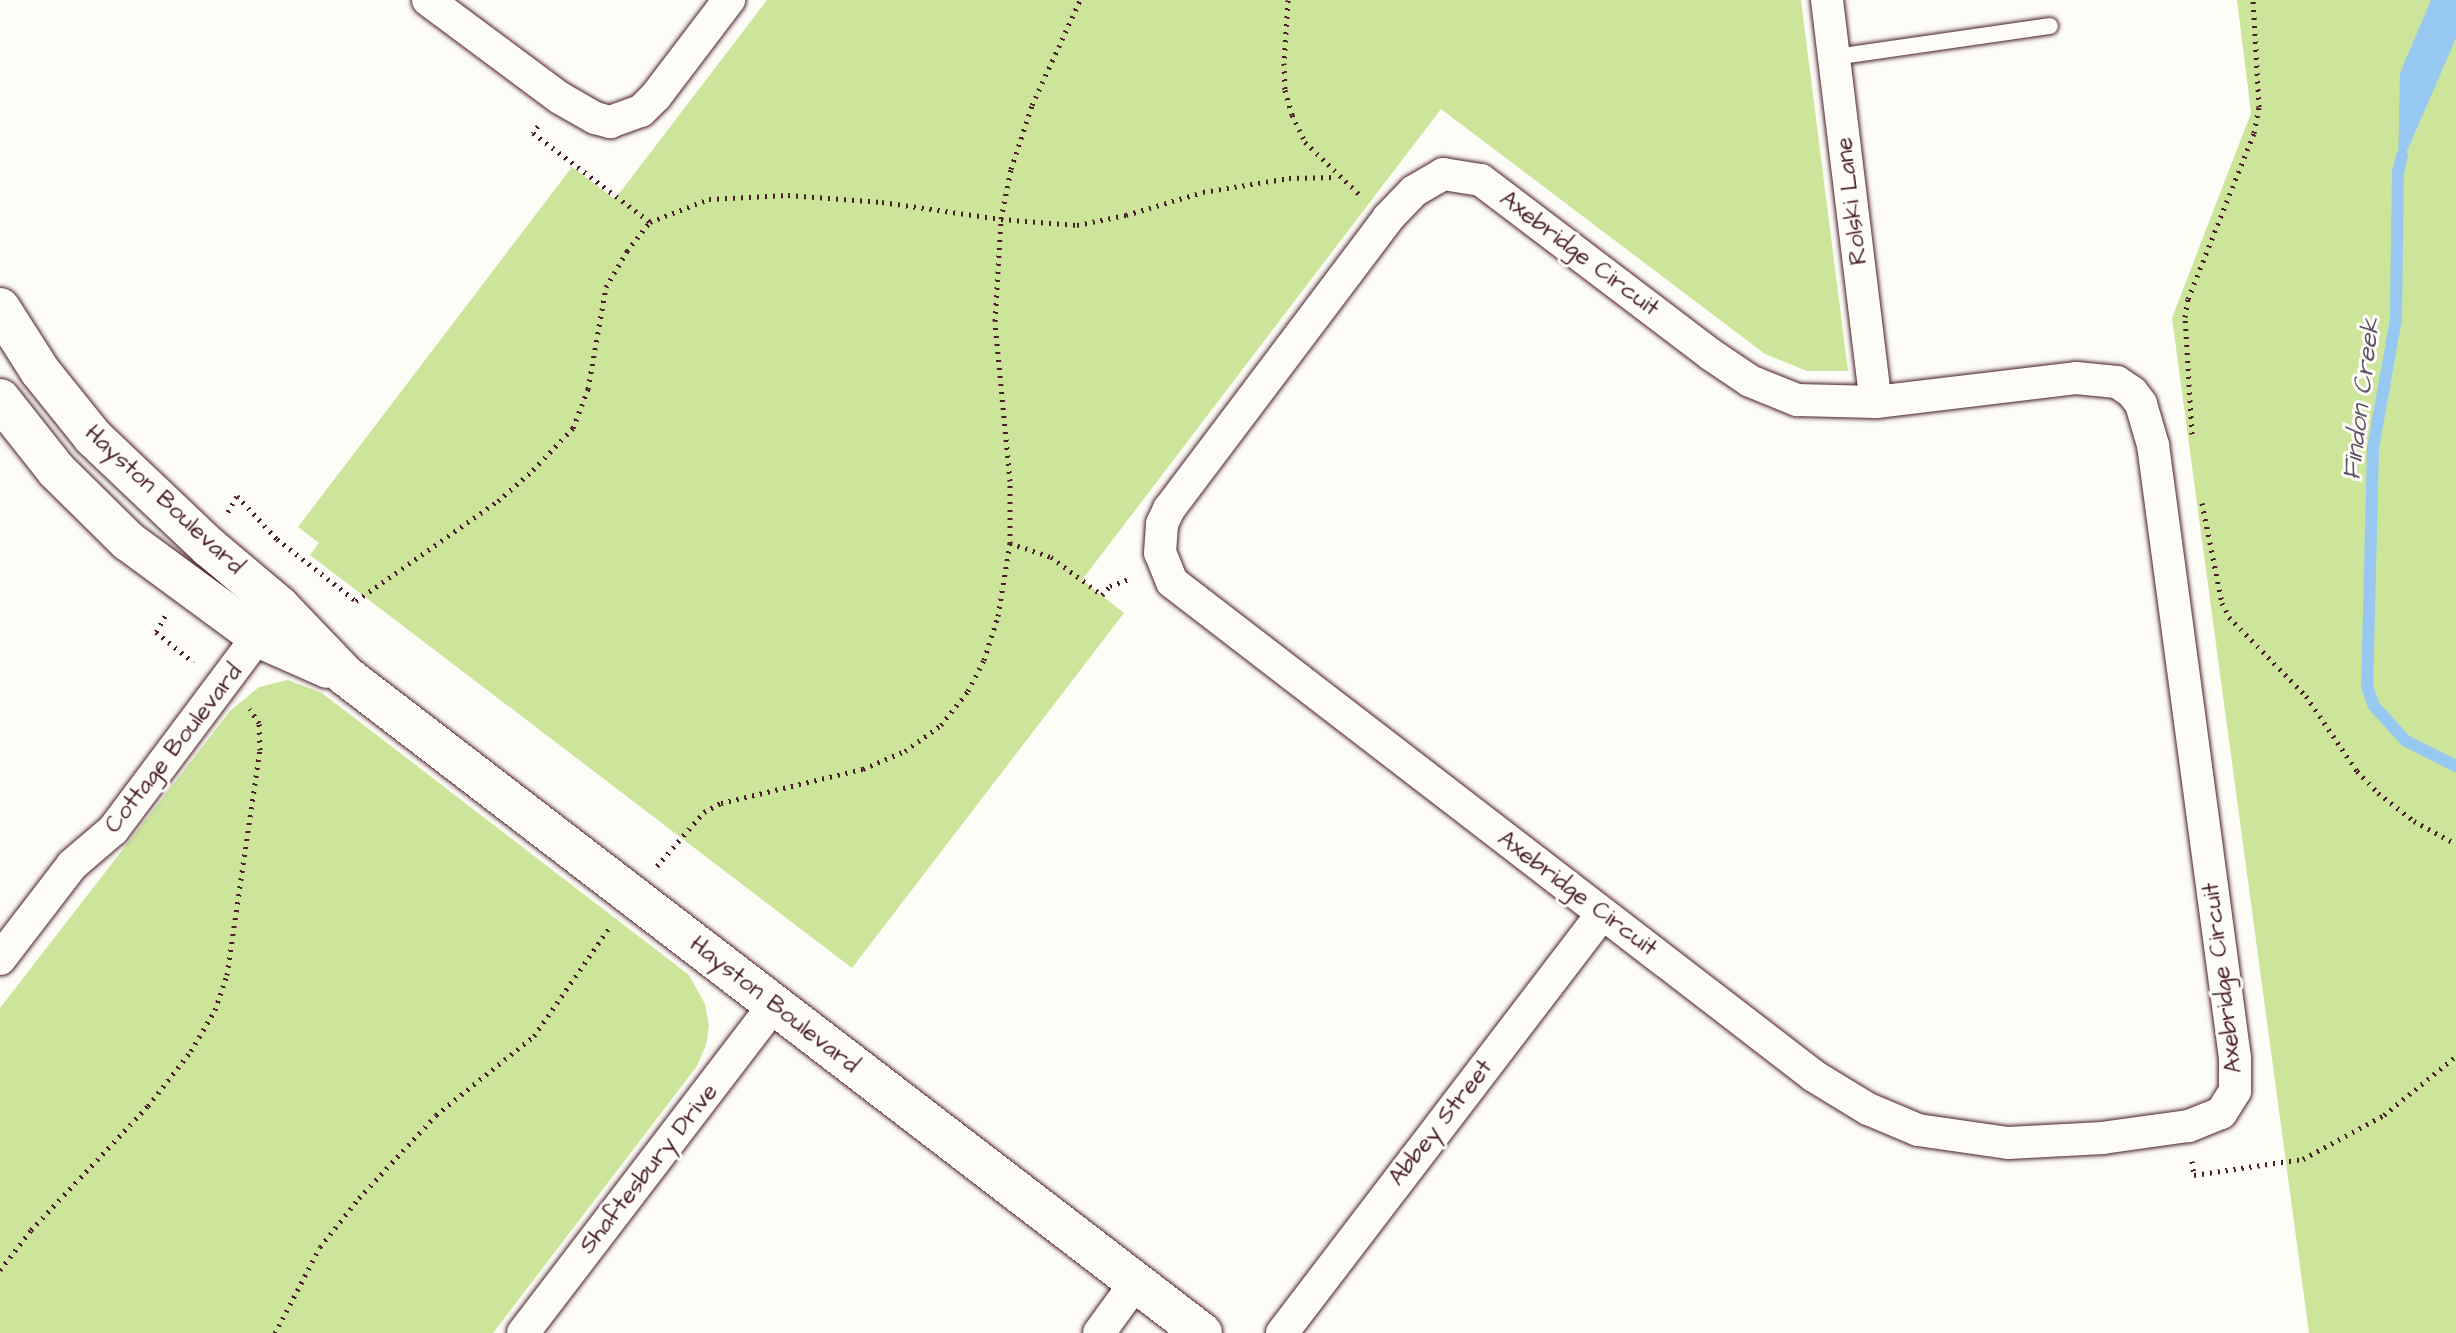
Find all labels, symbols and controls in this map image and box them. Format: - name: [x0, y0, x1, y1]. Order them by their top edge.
- street label: Rolski Lane: [1830, 136, 1874, 266]
- street label: Axebridge Circuit: [1494, 185, 1664, 323]
- water label: Findon Creek: [2337, 316, 2387, 482]
- street label: Hayston Boulevard: [79, 419, 249, 581]
- street label: Cottage Boulevard: [99, 659, 249, 839]
- street label: Axebridge Circuit: [1492, 825, 1662, 963]
- street label: Axebridge Circuit: [2197, 881, 2249, 1075]
- street label: Hayston Boulevard: [684, 930, 864, 1080]
- street label: Abbey Street: [1383, 1054, 1499, 1192]
- street label: Shaftesbury Drive: [574, 1078, 724, 1260]

